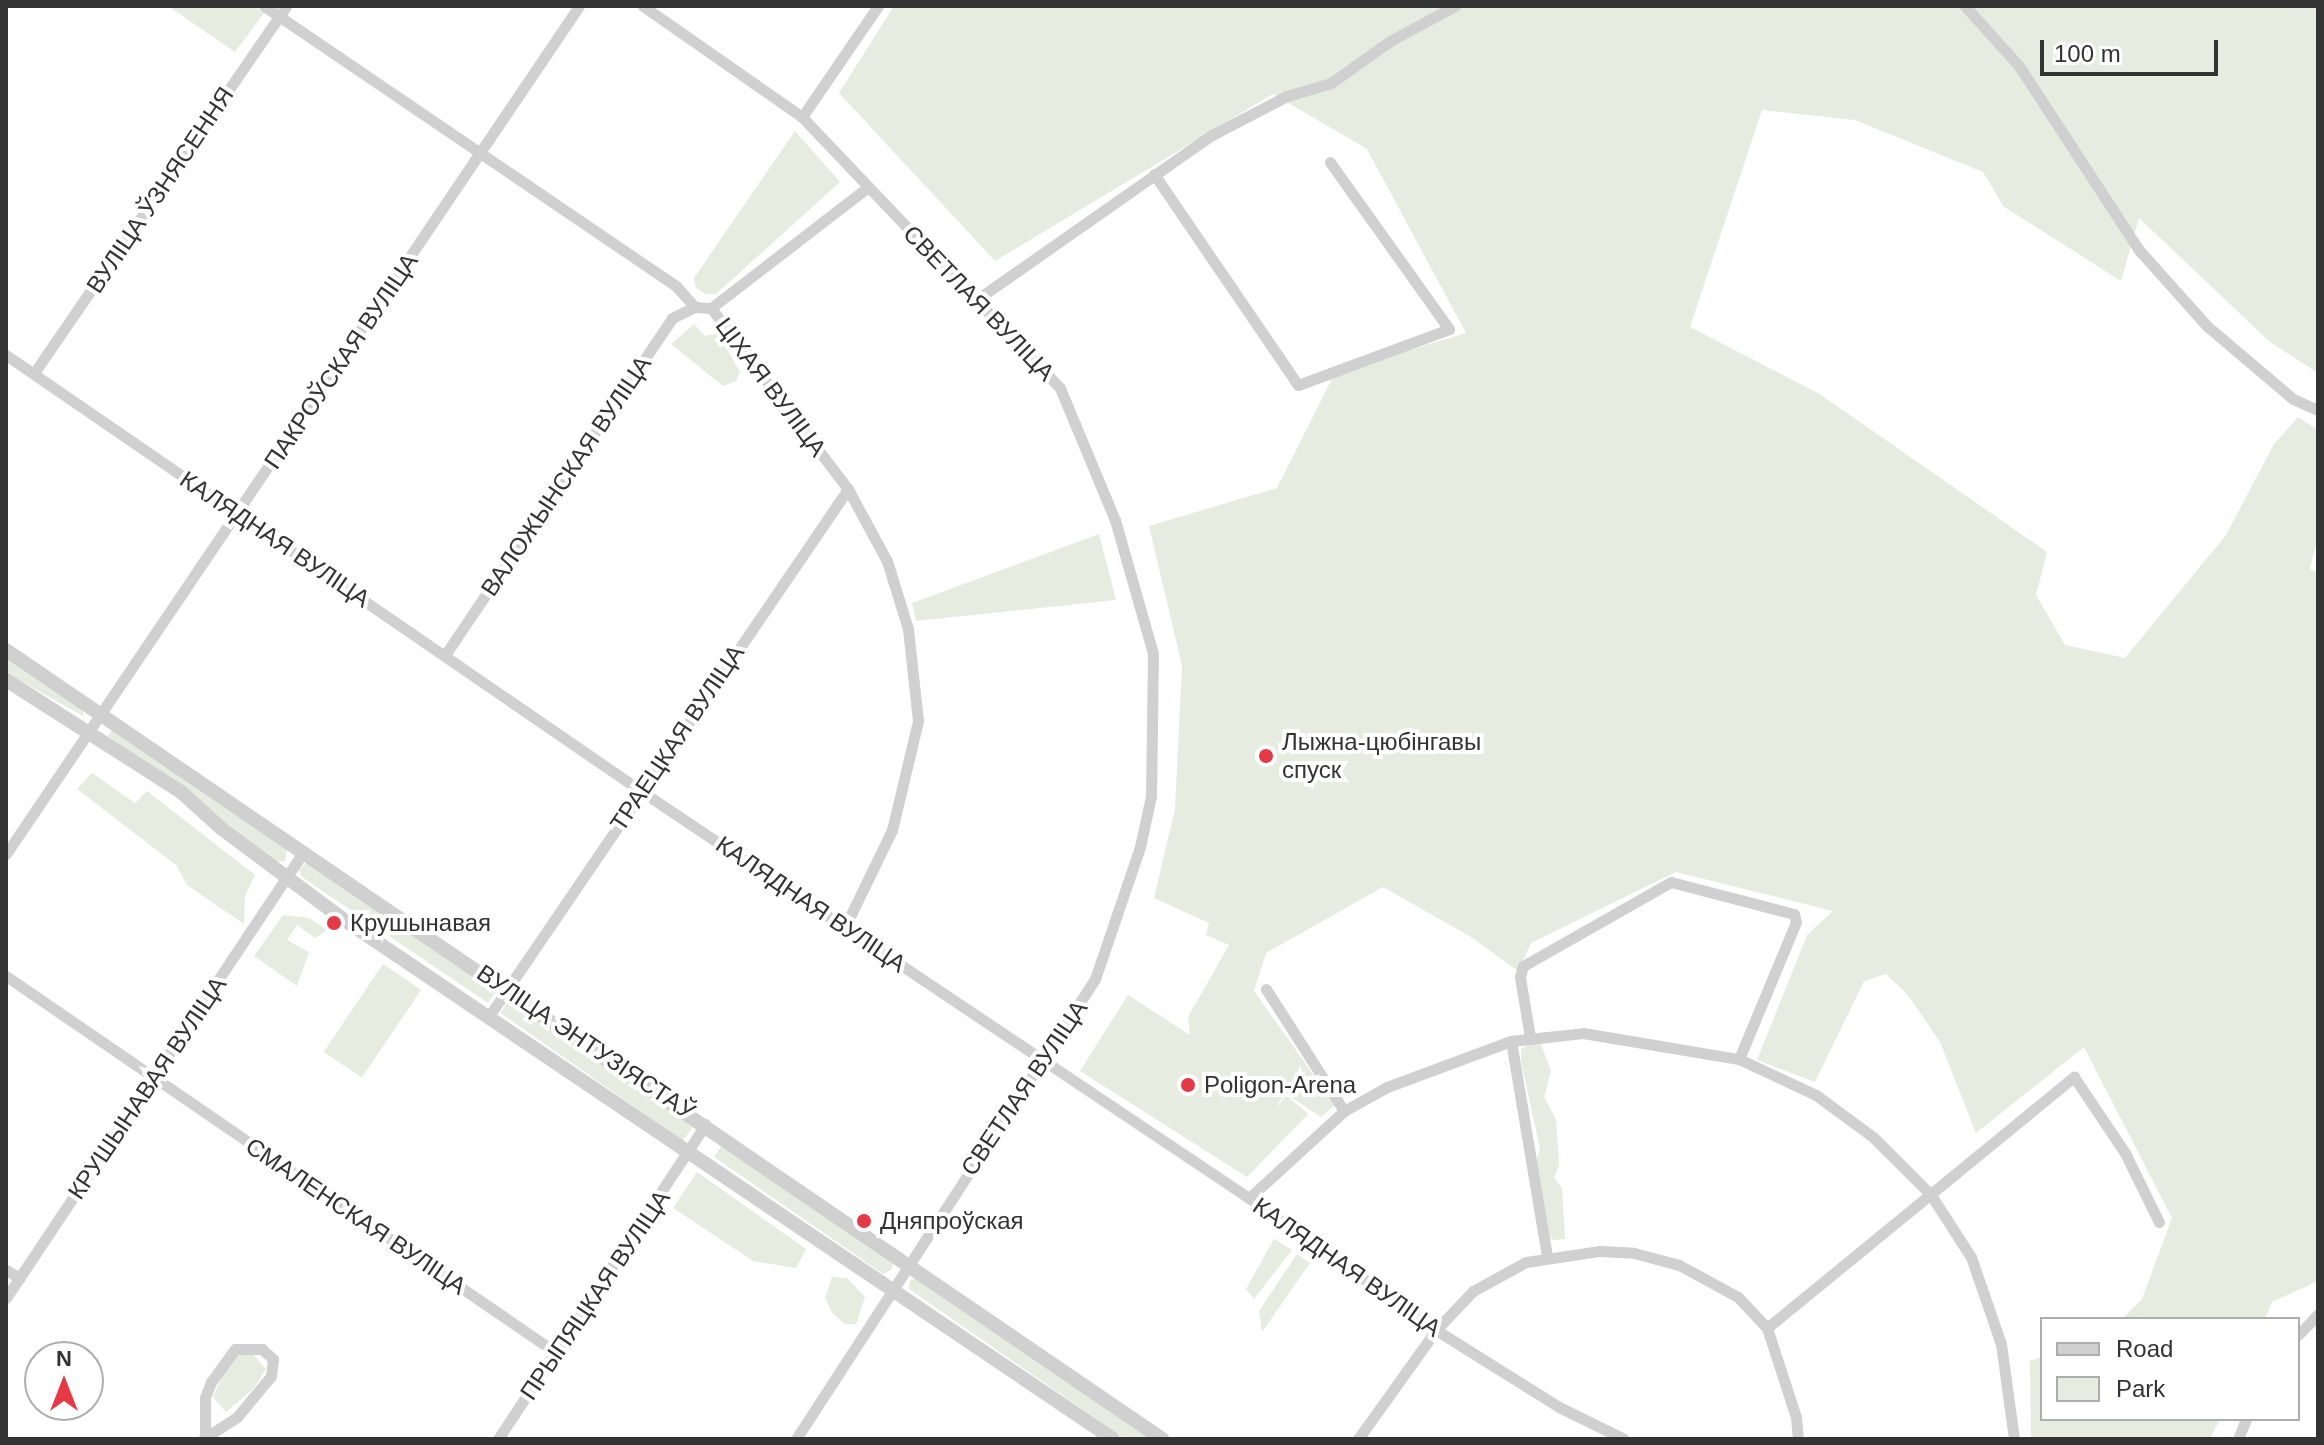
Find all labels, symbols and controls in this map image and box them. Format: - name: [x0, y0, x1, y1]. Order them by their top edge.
- scale bar: [2044, 24, 2222, 74]
- text: 100 m: [2054, 40, 2121, 67]
- street label: ВУЛІЦА ЎЗНЯСЕННЯ: [80, 82, 240, 298]
- street label: СВЕТЛАЯ ВУЛІЦА: [897, 219, 1061, 387]
- street label: ПАКРОЎСКАЯ ВУЛІЦА: [258, 248, 424, 474]
- street label: ЦІХАЯ ВУЛІЦА: [709, 312, 833, 462]
- street label: ВАЛОЖЫНСКАЯ ВУЛІЦА: [475, 350, 657, 602]
- street label: КАЛЯДНАЯ ВУЛІЦА: [174, 465, 376, 613]
- street label: ТРАЕЦКАЯ ВУЛІЦА: [604, 639, 750, 837]
- place label: Лыжна-цюбінгавы спуск: [1282, 728, 1481, 784]
- marker: Лыжна-цюбінгавы спуск: [1257, 747, 1275, 765]
- street label: КАЛЯДНАЯ ВУЛІЦА: [710, 830, 912, 978]
- place label: Крушынавая: [350, 909, 491, 937]
- marker: Крушынавая: [325, 914, 343, 932]
- street label: ВУЛІЦА ЭНТУЗІЯСТАЎ: [472, 958, 700, 1126]
- street label: КРУШЫНАВАЯ ВУЛІЦА: [62, 971, 232, 1205]
- street label: СВЕТЛАЯ ВУЛІЦА: [955, 995, 1093, 1181]
- place label: Poligon-Arena: [1204, 1071, 1356, 1099]
- marker: Poligon-Arena: [1179, 1076, 1197, 1094]
- street label: СМАЛЕНСКАЯ ВУЛІЦА: [240, 1131, 472, 1301]
- street label: ПРЫПЯЦКАЯ ВУЛІЦА: [514, 1185, 676, 1405]
- street label: КАЛЯДНАЯ ВУЛІЦА: [1247, 1191, 1447, 1343]
- place label: Дняпроўская: [880, 1207, 1024, 1235]
- marker: Дняпроўская: [855, 1212, 873, 1230]
- legend: [2040, 1317, 2300, 1421]
- text: Road: [2116, 1335, 2173, 1362]
- north arrow: [24, 1341, 104, 1421]
- text: N: [56, 1346, 72, 1371]
- text: Park: [2116, 1375, 2165, 1402]

